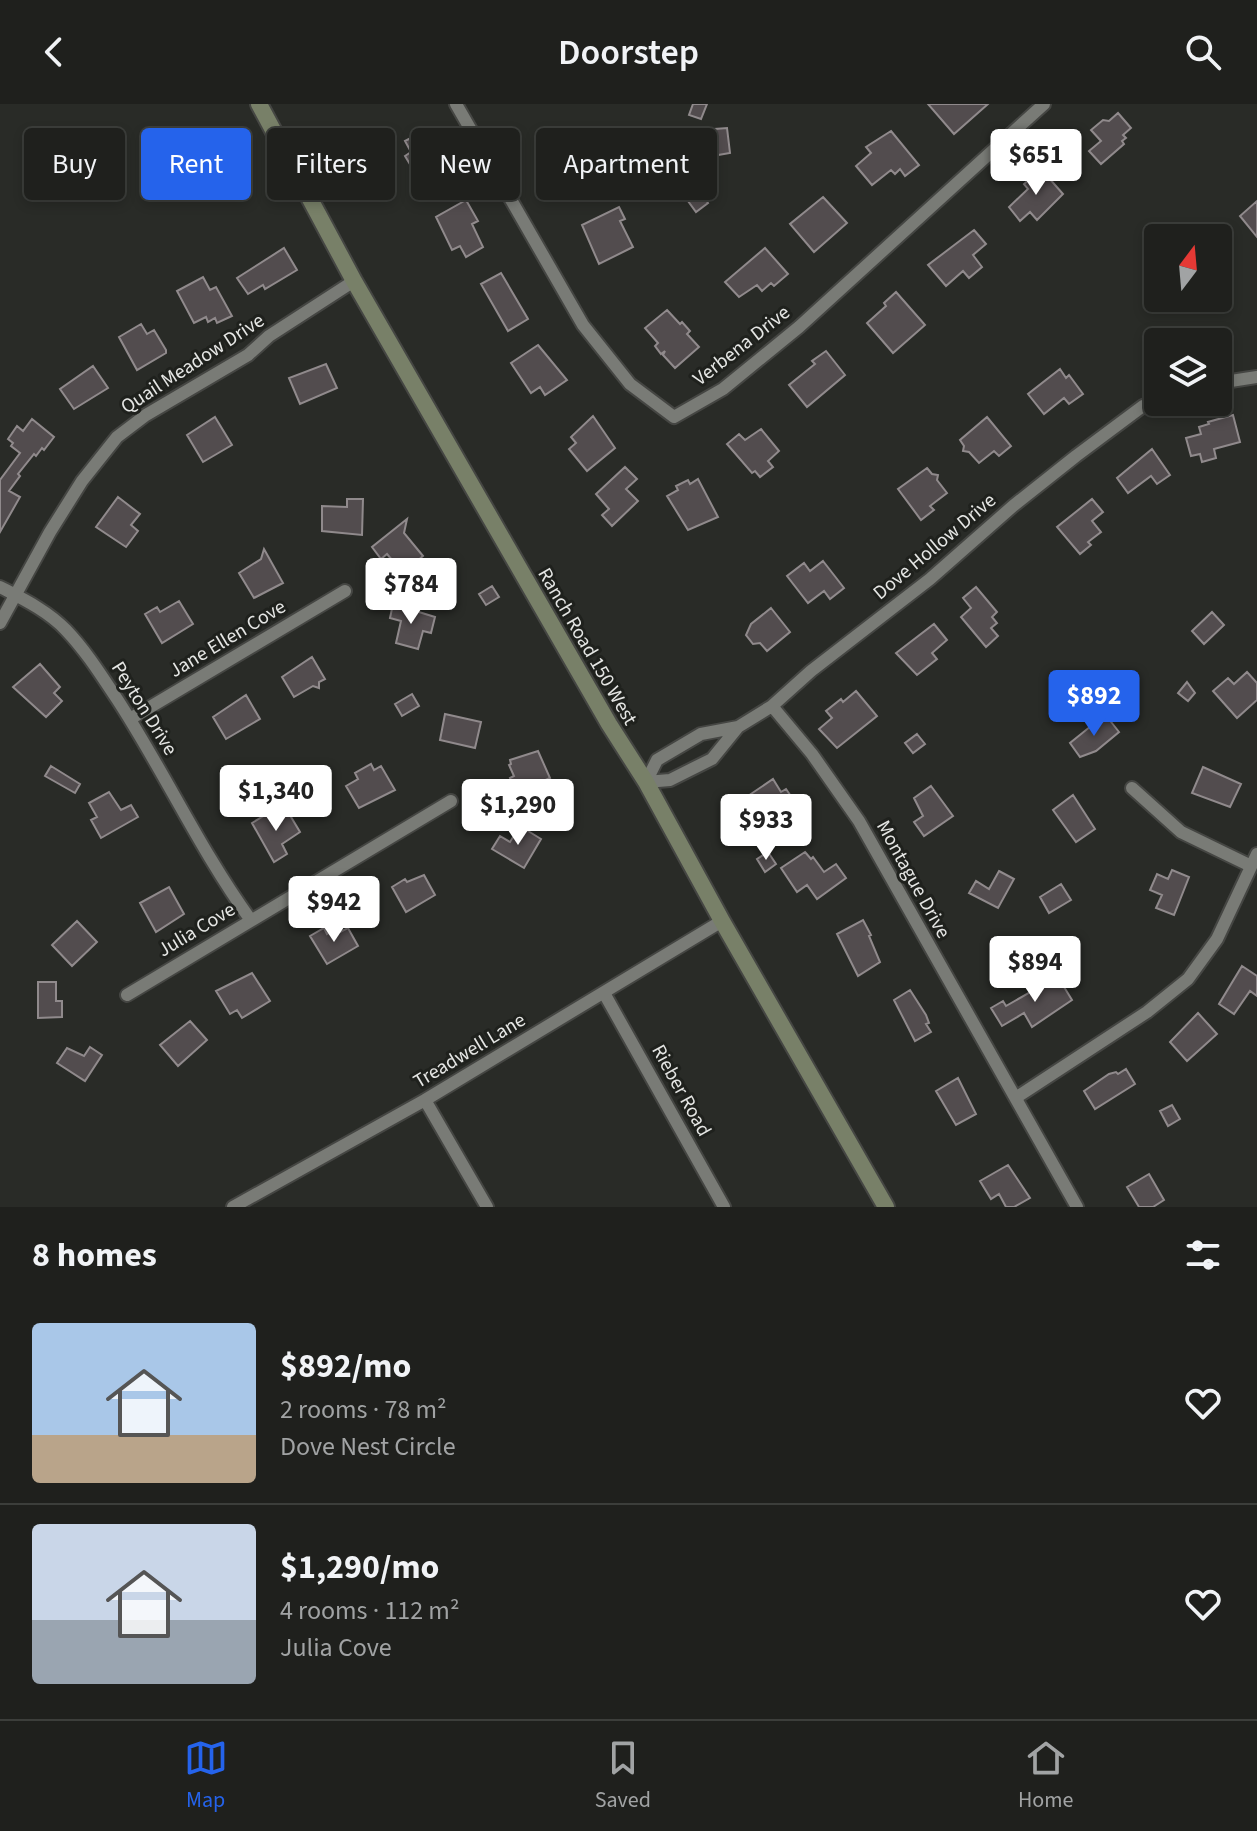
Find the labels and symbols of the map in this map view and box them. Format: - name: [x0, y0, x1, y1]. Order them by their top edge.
- pin: $651: [989, 129, 1083, 197]
- north arrow: [1144, 224, 1232, 312]
- street label: Verbena Drive: [687, 299, 796, 393]
- street label: Quail Meadow Drive: [115, 307, 270, 421]
- street label: Dove Hollow Drive: [867, 487, 1002, 607]
- pin: $784: [364, 558, 458, 626]
- street label: Ranch Road 150 West: [531, 563, 644, 731]
- street label: Jane Ellen Cove: [164, 593, 291, 685]
- street label: Peyton Drive: [104, 656, 184, 761]
- pin: $892: [1047, 670, 1141, 738]
- pin: $1,340: [211, 765, 341, 833]
- pin: $1,290: [453, 779, 583, 847]
- pin: $933: [719, 794, 813, 862]
- street label: Montague Drive: [869, 815, 957, 944]
- pin: $942: [287, 876, 381, 944]
- street label: Julia Cove: [152, 896, 241, 964]
- pin: $894: [988, 936, 1082, 1004]
- street label: Treadwell Lane: [408, 1006, 531, 1095]
- street label: Rieber Road: [644, 1039, 718, 1141]

